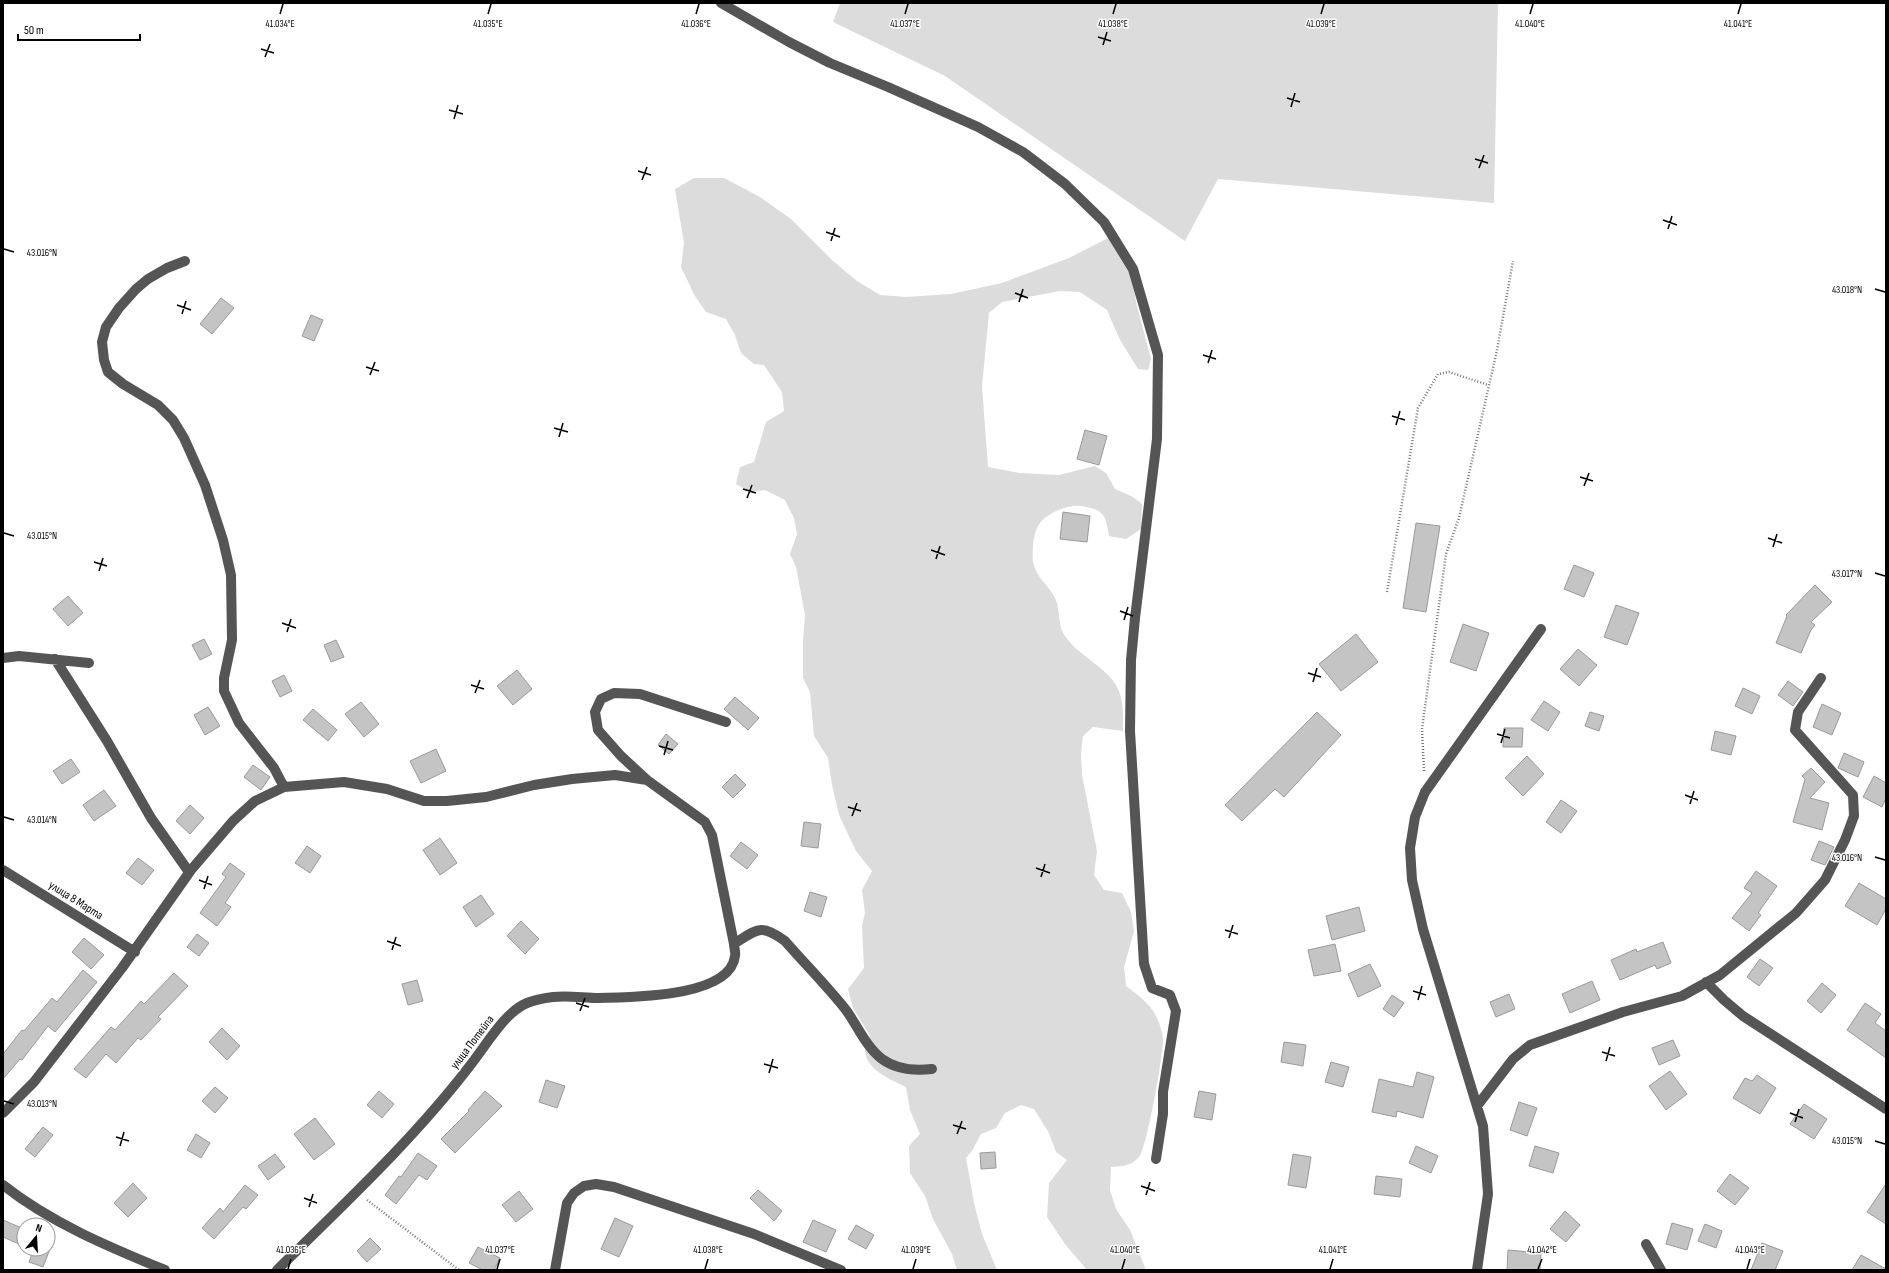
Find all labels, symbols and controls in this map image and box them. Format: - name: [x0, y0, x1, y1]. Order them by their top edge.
- scale bar: [18, 16, 140, 42]
- text: 41.034°E: [265, 18, 295, 30]
- text: 41.035°E: [473, 18, 503, 30]
- text: 41.036°E: [681, 18, 711, 30]
- text: 41.037°E: [890, 18, 920, 30]
- text: 41.038°E: [1098, 18, 1128, 30]
- text: 41.039°E: [1306, 18, 1336, 30]
- text: 41.040°E: [1515, 18, 1545, 30]
- text: 41.041°E: [1724, 18, 1752, 30]
- text: 50 m: [24, 23, 44, 38]
- text: 43.016°N: [27, 247, 57, 259]
- text: 43.018°N: [1832, 284, 1862, 296]
- text: 43.015°N: [27, 530, 57, 542]
- text: 43.017°N: [1832, 568, 1862, 580]
- text: 43.014°N: [27, 814, 57, 826]
- text: 43.016°N: [1832, 852, 1862, 864]
- street label: улица 8 Марта: [46, 878, 106, 923]
- street label: улица Потейпа: [447, 1012, 498, 1072]
- text: 43.013°N: [27, 1098, 57, 1110]
- text: 43.015°N: [1832, 1135, 1862, 1147]
- north arrow: [16, 1217, 56, 1257]
- text: N: [34, 1221, 44, 1235]
- text: 41.036°E: [276, 1244, 306, 1256]
- text: 41.037°E: [485, 1244, 515, 1256]
- text: 41.038°E: [693, 1244, 723, 1256]
- text: 41.039°E: [901, 1244, 931, 1256]
- text: 41.040°E: [1110, 1244, 1140, 1256]
- text: 41.041°E: [1319, 1244, 1347, 1256]
- text: 41.042°E: [1527, 1244, 1557, 1256]
- text: 41.043°E: [1735, 1244, 1765, 1256]

